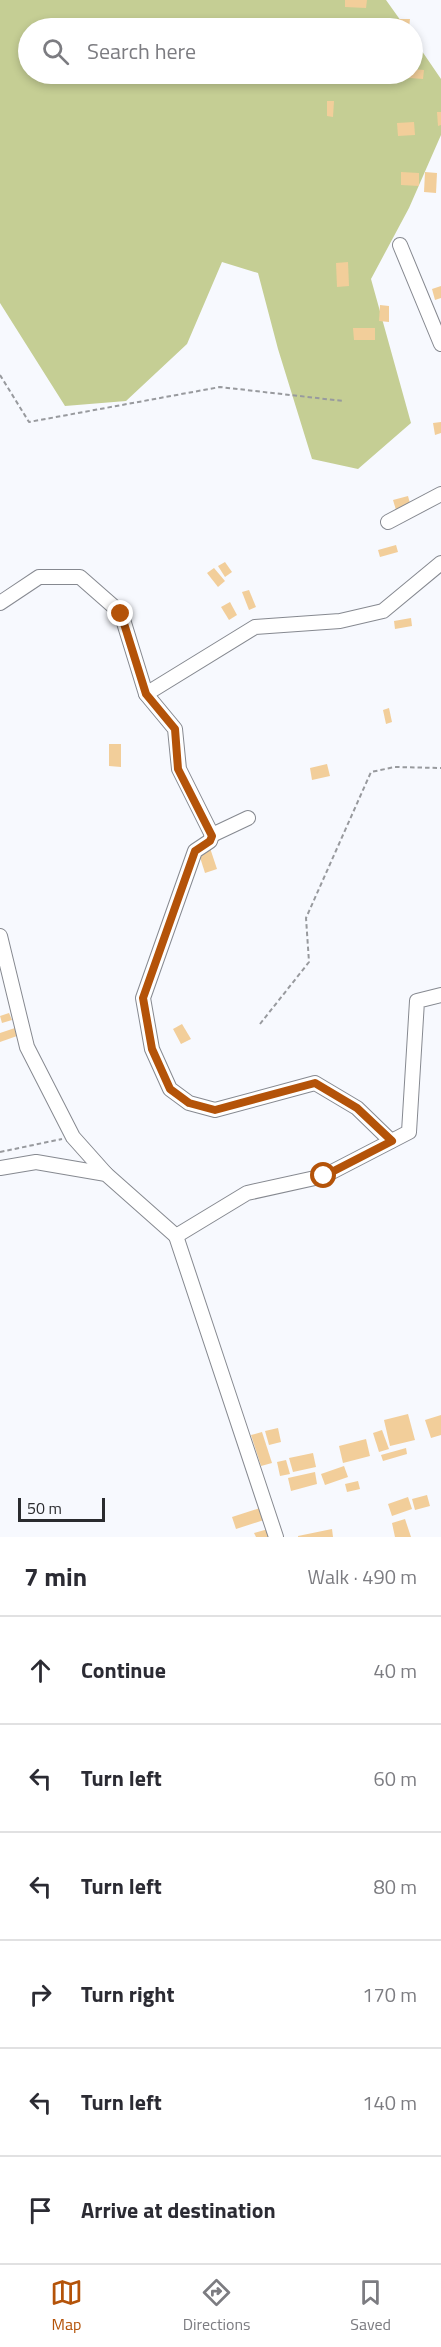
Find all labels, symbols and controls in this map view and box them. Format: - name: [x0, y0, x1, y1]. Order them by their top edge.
- search box: [18, 18, 423, 84]
- text: Search here: [87, 34, 196, 68]
- icon: search: [39, 35, 72, 68]
- route end: [107, 600, 133, 626]
- route start: [310, 1162, 336, 1188]
- scale bar: [18, 1495, 105, 1522]
- text: 50 m: [27, 1496, 62, 1520]
- text: 7 min: [24, 1557, 87, 1596]
- text: Walk · 490 m: [308, 1561, 417, 1592]
- text: Continue: [81, 1653, 166, 1687]
- icon: ahead: [24, 1654, 57, 1687]
- text: 40 m: [373, 1655, 417, 1686]
- text: Turn left: [81, 1761, 162, 1795]
- icon: left: [24, 1762, 57, 1795]
- text: 60 m: [373, 1763, 417, 1794]
- text: Turn left: [81, 1869, 162, 1903]
- icon: left: [24, 1870, 57, 1903]
- text: 80 m: [373, 1871, 417, 1902]
- text: Turn right: [81, 1977, 175, 2011]
- icon: right: [24, 1978, 57, 2011]
- text: 170 m: [362, 1979, 417, 2010]
- text: Turn left: [81, 2085, 162, 2119]
- icon: left: [24, 2086, 57, 2119]
- text: 140 m: [362, 2087, 417, 2118]
- text: Arrive at destination: [81, 2193, 276, 2227]
- icon: arrive: [24, 2194, 57, 2227]
- tab: Map: [50, 2276, 83, 2336]
- tab: Directions: [183, 2276, 251, 2336]
- tab: Saved: [350, 2276, 391, 2336]

